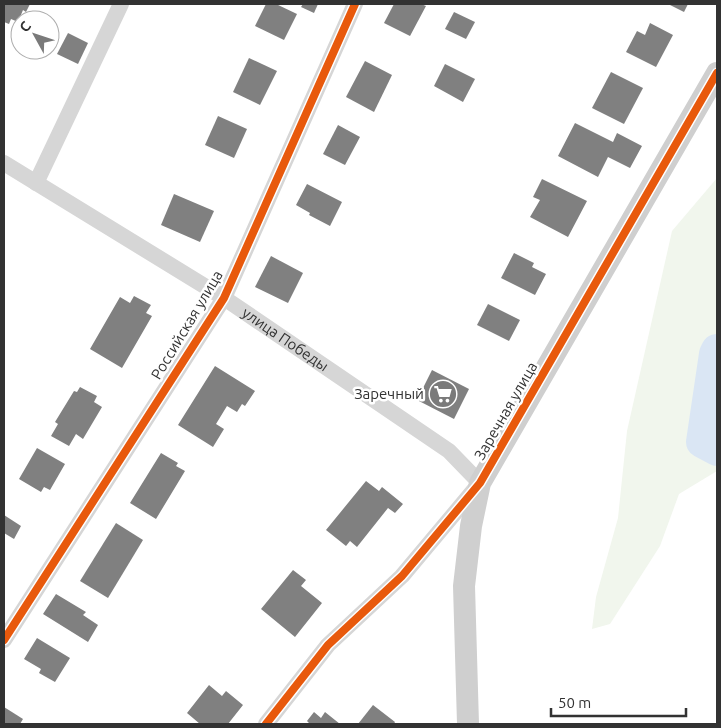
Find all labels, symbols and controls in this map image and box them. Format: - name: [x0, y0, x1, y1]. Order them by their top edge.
- north arrow: [10, 10, 60, 60]
- text: С: [16, 18, 34, 35]
- street label: Российская улица: [147, 267, 226, 382]
- street label: улица Победы: [239, 304, 332, 374]
- street label: Заречная улица: [471, 359, 540, 463]
- supermarket icon: Заречный: [428, 379, 458, 409]
- place label: Заречный: [354, 385, 424, 402]
- scale bar: [551, 686, 686, 718]
- text: 50 m: [558, 694, 591, 711]

